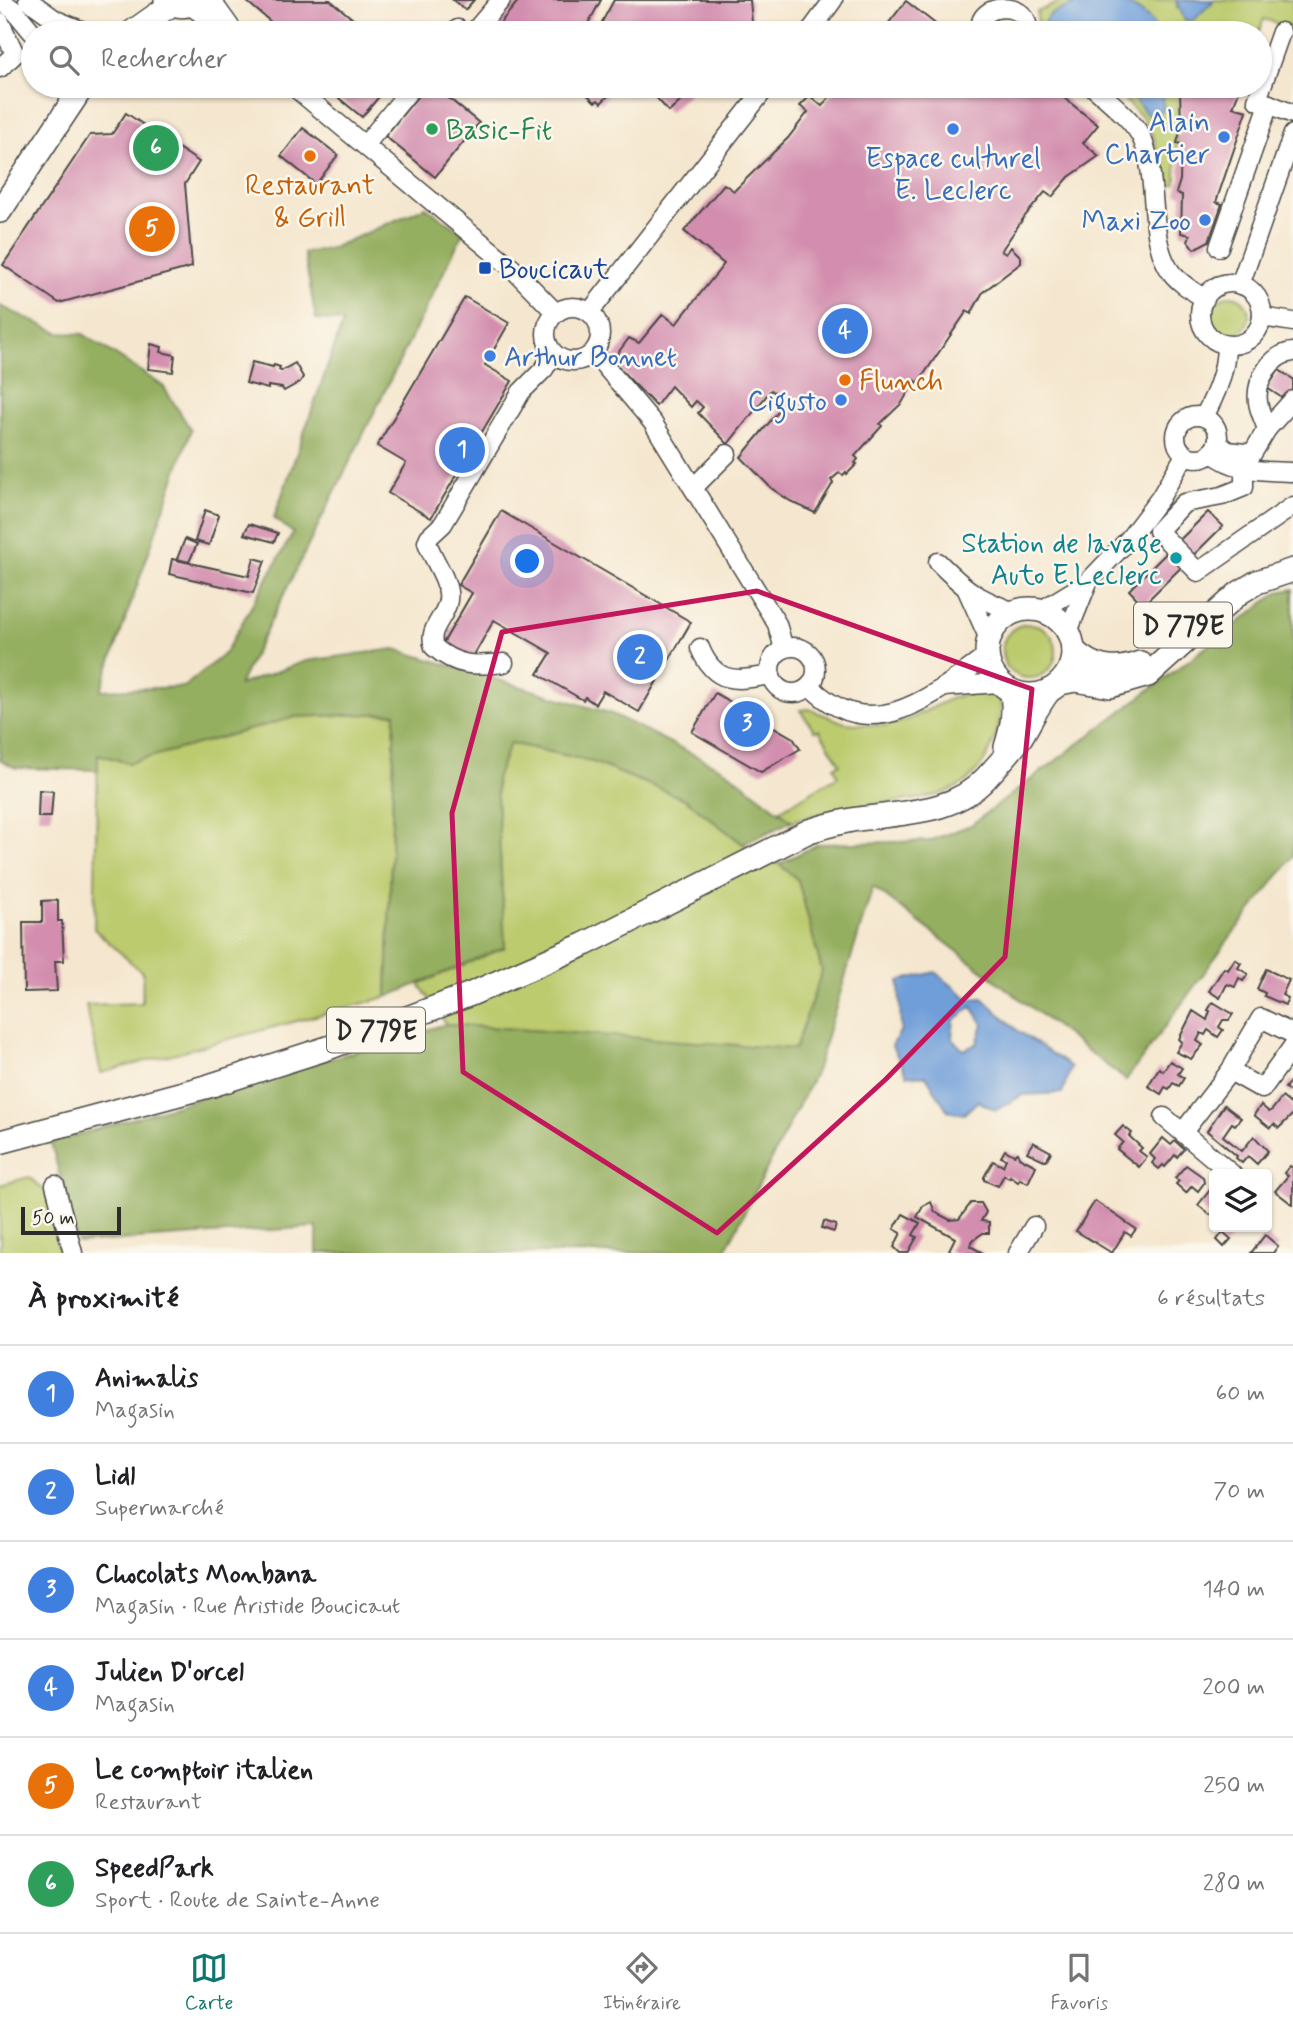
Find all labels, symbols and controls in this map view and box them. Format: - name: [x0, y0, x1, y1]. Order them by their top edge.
- search box: [21, 21, 1272, 98]
- icon: search: [45, 41, 83, 79]
- text: Rechercher: [101, 43, 227, 77]
- place label: Alain Chartier: [1104, 105, 1210, 174]
- place label: Basic-Fit: [446, 113, 552, 150]
- marker: Basic-Fit: [424, 121, 440, 137]
- marker: Espace culturel E. Leclerc: [945, 121, 961, 137]
- pin: 6: [133, 122, 179, 174]
- marker: Alain Chartier: [1216, 129, 1232, 145]
- place label: Espace culturel E. Leclerc: [865, 141, 1041, 210]
- marker: Restaurant & Grill: [302, 148, 318, 164]
- place label: Restaurant & Grill: [245, 168, 375, 237]
- pin: 5: [129, 203, 175, 255]
- place label: Maxi Zoo: [1081, 204, 1191, 241]
- marker: Maxi Zoo: [1197, 212, 1213, 228]
- place label: Boucicaut: [499, 252, 610, 289]
- marker: Boucicaut: [477, 260, 493, 276]
- pin: 4: [822, 305, 868, 357]
- place label: Arthur Bonnet: [504, 340, 677, 377]
- marker: Arthur Bonnet: [482, 348, 498, 364]
- place label: Flunch: [859, 364, 943, 401]
- marker: Flunch: [837, 372, 853, 388]
- place label: Cigusto: [747, 384, 827, 424]
- marker: Cigusto: [833, 392, 849, 408]
- pin: 1: [439, 424, 485, 476]
- place label: Station de lavage Auto E.Leclerc: [961, 526, 1162, 595]
- your location: [510, 544, 544, 578]
- marker: Station de lavage Auto E.Leclerc: [1168, 550, 1184, 566]
- road number: D 779E: [1134, 603, 1232, 648]
- pin: 2: [617, 631, 663, 683]
- pin: 3: [724, 698, 770, 750]
- road number: D 779E: [327, 1007, 425, 1052]
- map controls: [1209, 1169, 1272, 1232]
- button: layers: [1209, 1169, 1272, 1232]
- scale bar: [21, 1204, 121, 1236]
- text: 50 m: [32, 1206, 75, 1231]
- text: À proximité: [28, 1279, 179, 1318]
- text: 6 résultats: [1157, 1284, 1265, 1314]
- text: Animalis: [95, 1362, 198, 1396]
- text: 1: [46, 1379, 56, 1409]
- text: 60 m: [1216, 1379, 1265, 1409]
- text: Magasin: [95, 1396, 175, 1426]
- text: Lidl: [95, 1460, 135, 1494]
- text: 2: [45, 1477, 57, 1507]
- text: 70 m: [1213, 1477, 1265, 1507]
- text: Supermarché: [95, 1494, 224, 1524]
- text: Chocolats Monbana: [95, 1558, 316, 1592]
- text: 3: [46, 1575, 56, 1605]
- text: 140 m: [1202, 1575, 1265, 1605]
- text: Magasin · Rue Aristide Boucicaut: [95, 1592, 400, 1622]
- text: Julien D'orcel: [95, 1656, 244, 1690]
- text: 4: [44, 1673, 58, 1703]
- text: 200 m: [1202, 1673, 1265, 1703]
- text: Magasin: [95, 1690, 175, 1720]
- text: Le comptoir italien: [95, 1754, 313, 1788]
- text: 5: [44, 1771, 58, 1801]
- text: 250 m: [1203, 1771, 1265, 1801]
- text: Restaurant: [95, 1788, 202, 1818]
- text: SpeedPark: [95, 1852, 214, 1886]
- text: 6: [45, 1869, 57, 1899]
- text: 280 m: [1203, 1869, 1265, 1899]
- text: Sport · Route de Sainte-Anne: [95, 1886, 380, 1916]
- tab: Carte: [185, 1949, 233, 2016]
- tab: Itinéraire: [603, 1949, 681, 2016]
- tab: Favoris: [1051, 1949, 1108, 2016]

